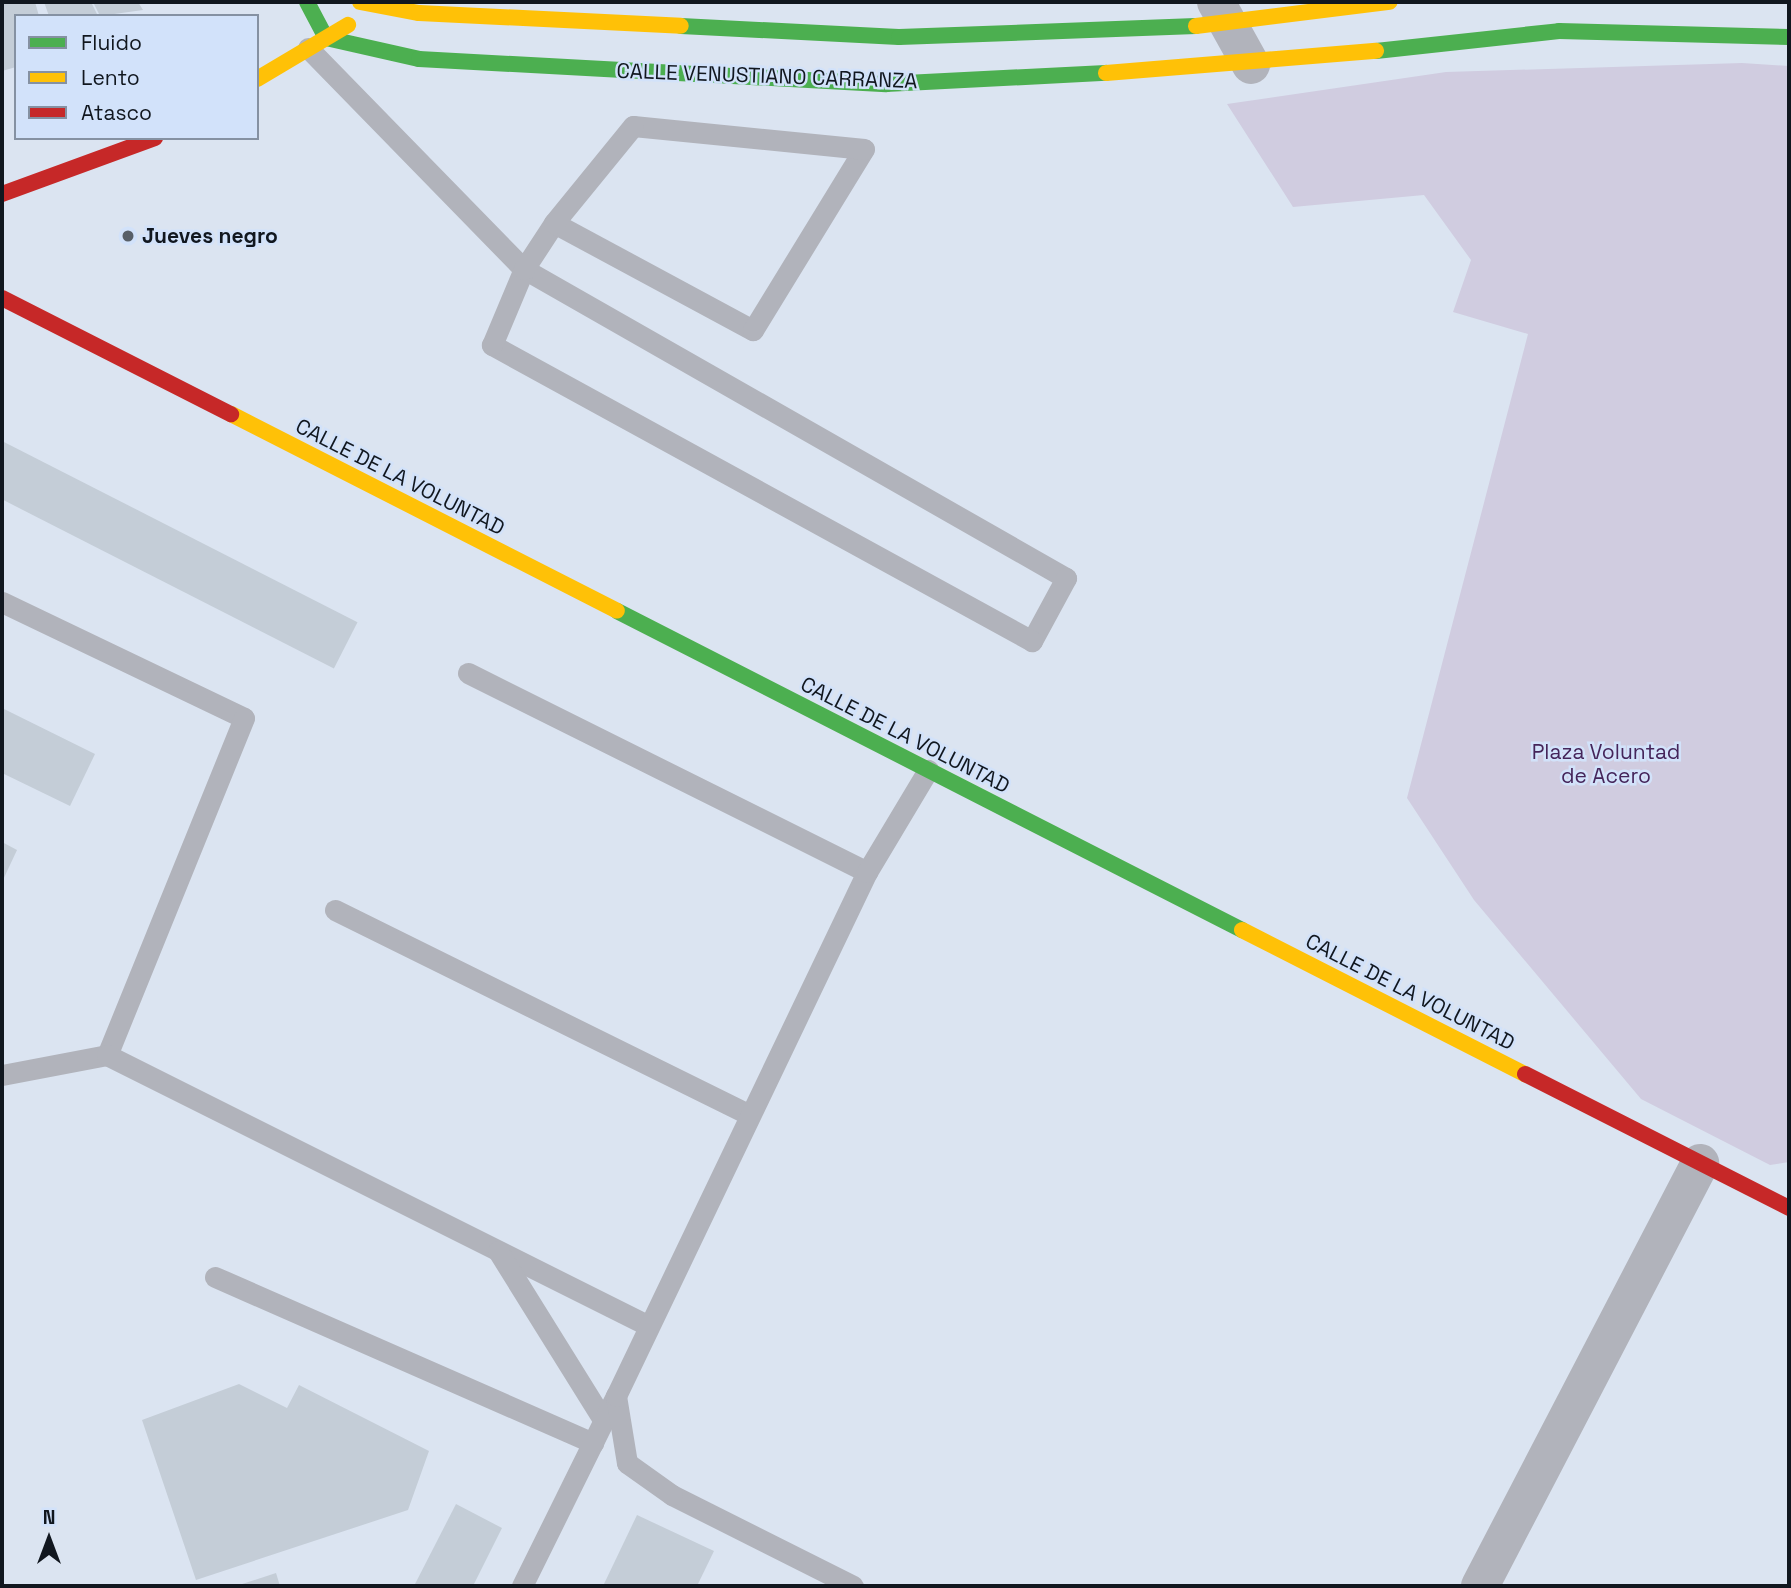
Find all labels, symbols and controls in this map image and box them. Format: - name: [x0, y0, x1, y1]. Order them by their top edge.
- legend: [14, 14, 259, 140]
- text: Fluido: [81, 29, 142, 56]
- street label: CALLE VENUSTIANO CARRANZA: [616, 58, 918, 94]
- text: Lento: [81, 64, 140, 91]
- text: Atasco: [81, 99, 152, 126]
- place label: Jueves negro: [142, 223, 278, 249]
- marker: Jueves negro: [120, 228, 136, 244]
- street label: CALLE DE LA VOLUNTAD: [291, 413, 509, 541]
- street label: CALLE DE LA VOLUNTAD: [796, 671, 1014, 799]
- park label: Plaza Voluntad de Acero: [1532, 739, 1680, 789]
- street label: CALLE DE LA VOLUNTAD: [1301, 928, 1519, 1056]
- north arrow: [14, 1504, 84, 1574]
- text: N: [43, 1505, 55, 1530]

